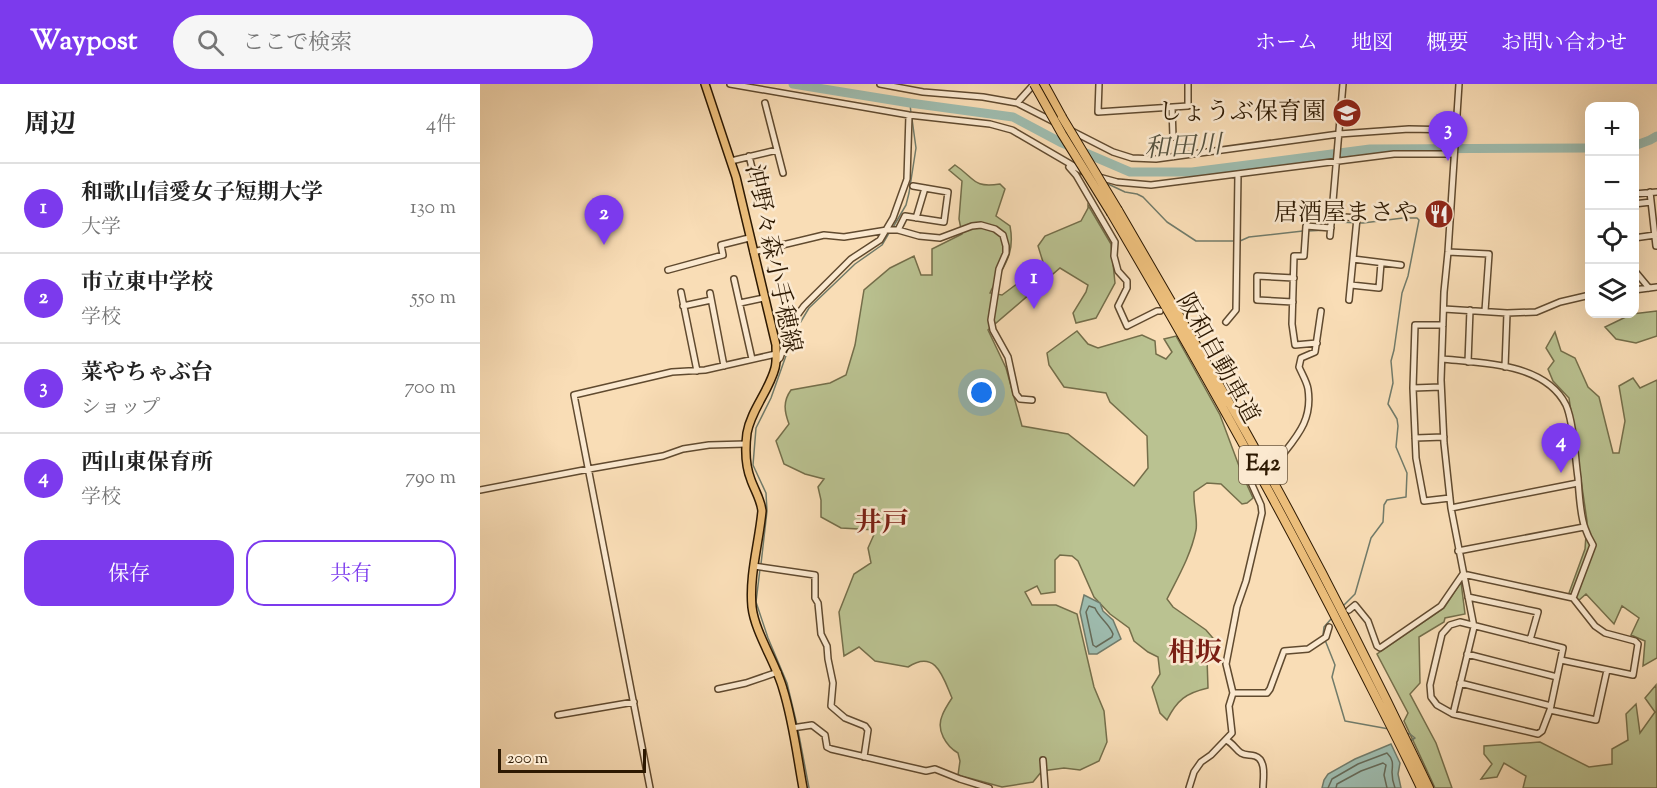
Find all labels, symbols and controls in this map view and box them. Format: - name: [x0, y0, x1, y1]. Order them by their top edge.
- search box: [173, 15, 593, 69]
- text: Waypost: [30, 22, 137, 62]
- icon: search: [194, 26, 227, 59]
- text: ここで検索: [242, 28, 352, 60]
- text: ホーム: [1255, 29, 1318, 59]
- text: 地図: [1351, 29, 1393, 59]
- text: 概要: [1426, 29, 1468, 59]
- text: お問い合わせ: [1501, 29, 1627, 59]
- place label: しょうぶ保育園: [1158, 96, 1326, 130]
- school or university icon: しょうぶ保育園: [1331, 97, 1363, 129]
- map controls: [1585, 102, 1639, 318]
- button: +: [1585, 102, 1639, 156]
- text: 周辺: [24, 107, 76, 144]
- text: 4件: [426, 111, 456, 140]
- pin: 3: [1428, 112, 1468, 161]
- water label: 和田川: [1143, 127, 1226, 169]
- button: −: [1585, 156, 1639, 210]
- street label: 沖野々森小手穂線: [735, 162, 809, 356]
- text: 和歌山信愛女子短期大学: [81, 178, 323, 210]
- text: 1: [40, 194, 47, 223]
- text: 130 m: [410, 194, 456, 223]
- pin: 2: [584, 196, 624, 245]
- place label: 居酒屋まさや: [1274, 197, 1418, 231]
- restaurant icon: 居酒屋まさや: [1423, 198, 1455, 230]
- button: locate: [1585, 210, 1639, 264]
- text: 大学: [81, 214, 121, 243]
- pin: 1: [1014, 260, 1054, 309]
- button: layers: [1585, 264, 1639, 318]
- text: 市立東中学校: [81, 268, 213, 300]
- text: 2: [39, 284, 48, 313]
- text: 550 m: [411, 284, 456, 313]
- street label: 阪和自動車道: [1167, 288, 1267, 430]
- text: 学校: [81, 304, 121, 333]
- text: 菜やちゃぶ台: [81, 358, 213, 390]
- text: 3: [39, 374, 48, 403]
- text: 700 m: [404, 374, 456, 403]
- your location: [967, 378, 996, 407]
- text: ショップ: [81, 394, 161, 423]
- pin: 4: [1542, 424, 1580, 473]
- road number: E42: [1239, 446, 1287, 484]
- text: 西山東保育所: [81, 448, 213, 480]
- text: 4: [38, 464, 49, 493]
- text: 790 m: [405, 464, 456, 493]
- text: 学校: [81, 484, 121, 513]
- district label: 井戸: [855, 505, 909, 544]
- button: 保存: [24, 540, 234, 606]
- button: 共有: [246, 540, 456, 606]
- district label: 相坂: [1168, 635, 1222, 674]
- scale bar: [498, 746, 646, 774]
- text: 200 m: [507, 748, 548, 771]

